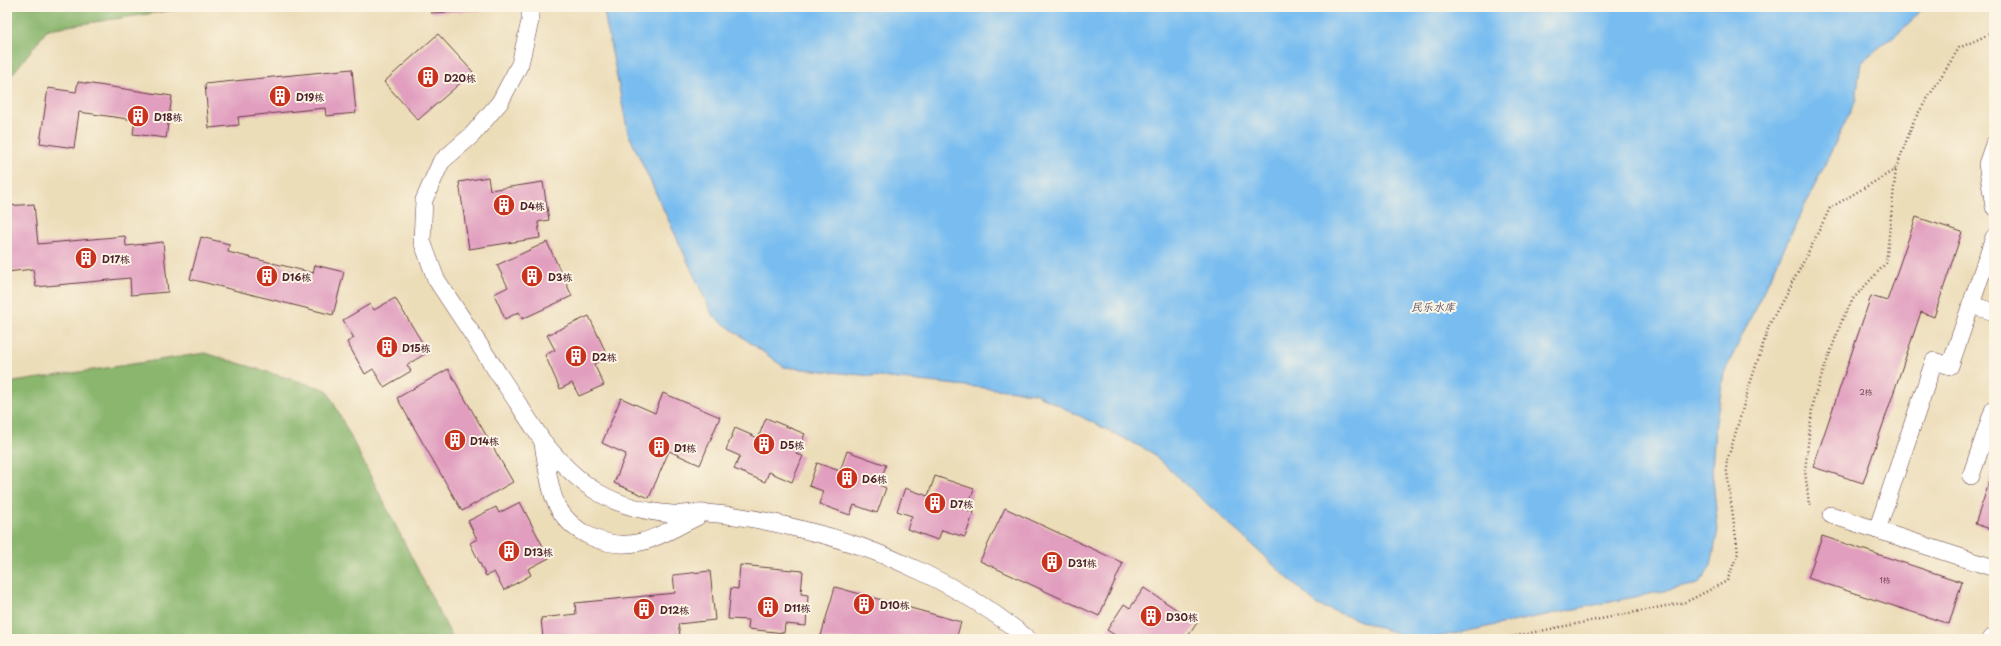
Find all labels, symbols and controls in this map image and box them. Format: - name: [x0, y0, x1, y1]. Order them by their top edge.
- building icon: D20栋: [415, 64, 441, 90]
- place label: D20栋: [444, 70, 476, 85]
- building icon: D19栋: [267, 83, 293, 109]
- place label: D19栋: [296, 89, 324, 104]
- building icon: D18栋: [125, 103, 151, 129]
- place label: D18栋: [154, 109, 183, 124]
- building icon: D4栋: [491, 192, 517, 218]
- place label: D4栋: [520, 198, 545, 213]
- building icon: D17栋: [73, 245, 99, 271]
- place label: D17栋: [102, 251, 130, 266]
- building icon: D16栋: [254, 263, 280, 289]
- building icon: D3栋: [519, 263, 545, 289]
- place label: D16栋: [282, 269, 311, 284]
- place label: D3栋: [548, 269, 573, 284]
- water label: 民乐水库: [1411, 298, 1456, 315]
- building icon: D15栋: [374, 334, 400, 360]
- place label: D15栋: [402, 340, 431, 355]
- building icon: D2栋: [563, 343, 589, 369]
- place label: D2栋: [592, 349, 617, 364]
- house number: 2栋: [1859, 386, 1873, 398]
- building icon: D14栋: [442, 427, 468, 453]
- building icon: D5栋: [751, 431, 777, 457]
- place label: D14栋: [470, 433, 499, 448]
- building icon: D1栋: [646, 434, 672, 460]
- place label: D5栋: [780, 437, 804, 452]
- place label: D1栋: [674, 440, 696, 455]
- building icon: D6栋: [834, 465, 860, 491]
- place label: D6栋: [862, 471, 887, 486]
- building icon: D7栋: [922, 490, 948, 516]
- place label: D7栋: [950, 496, 973, 511]
- building icon: D13栋: [496, 538, 522, 564]
- place label: D13栋: [524, 544, 553, 559]
- building icon: D31栋: [1039, 549, 1065, 575]
- place label: D31栋: [1068, 555, 1097, 570]
- house number: 1栋: [1879, 574, 1891, 586]
- building icon: D10栋: [851, 591, 877, 617]
- building icon: D11栋: [755, 594, 781, 620]
- building icon: D12栋: [631, 596, 657, 622]
- place label: D10栋: [880, 597, 910, 612]
- place label: D11栋: [784, 600, 810, 615]
- place label: D12栋: [660, 602, 689, 617]
- building icon: D30栋: [1138, 603, 1164, 629]
- place label: D30栋: [1166, 609, 1198, 624]

